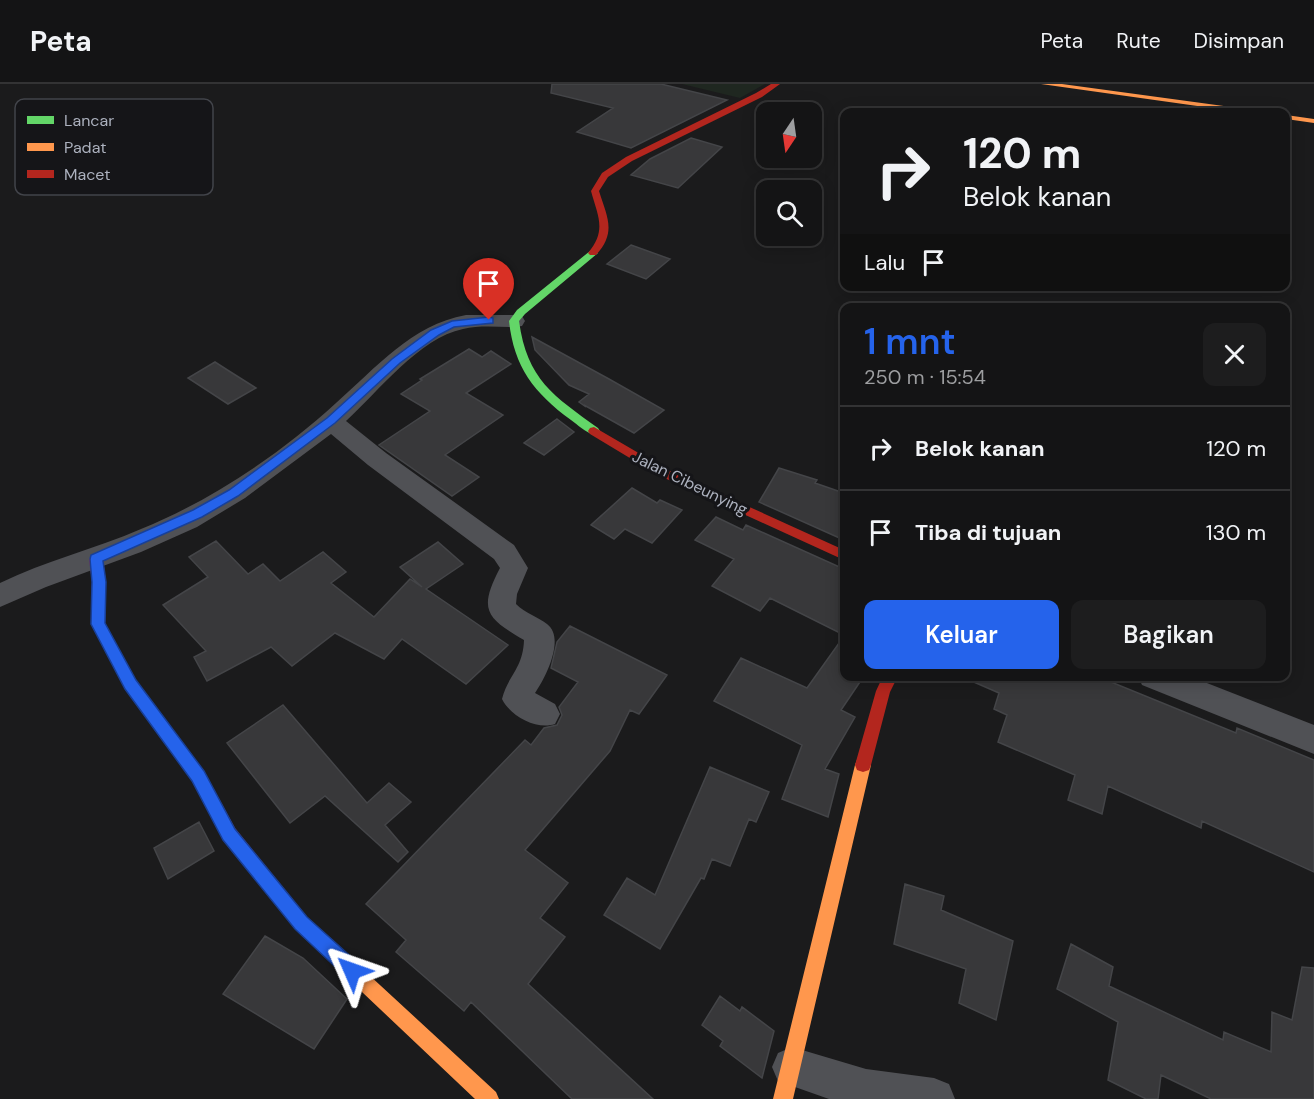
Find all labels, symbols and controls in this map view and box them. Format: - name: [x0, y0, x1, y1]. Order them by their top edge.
- text: Peta: [30, 23, 92, 60]
- text: Peta: [1040, 27, 1083, 55]
- text: Rute: [1116, 27, 1161, 55]
- text: Disimpan: [1194, 27, 1284, 55]
- legend: [15, 99, 213, 195]
- north arrow: [756, 102, 822, 168]
- map controls: [756, 102, 822, 246]
- text: Lancar: [64, 110, 114, 131]
- text: 120 m: [963, 126, 1081, 181]
- icon: right: [864, 132, 942, 210]
- text: Padat: [64, 137, 106, 158]
- text: Macet: [64, 164, 110, 185]
- text: Belok kanan: [963, 179, 1111, 214]
- button: search: [756, 180, 822, 246]
- icon: arrive: [917, 246, 950, 279]
- text: Lalu: [864, 248, 905, 277]
- pin: [463, 258, 514, 320]
- icon: arrive: [472, 267, 505, 300]
- text: 1 mnt: [864, 318, 956, 365]
- button: close: [1203, 323, 1266, 386]
- text: 250 m · 15:54: [864, 364, 986, 390]
- icon: right: [864, 432, 897, 465]
- text: Belok kanan: [915, 434, 1045, 463]
- text: 120 m: [1206, 434, 1266, 463]
- street label: Jalan Cibeunying: [629, 446, 751, 520]
- icon: arrive: [864, 516, 897, 549]
- text: Tiba di tujuan: [915, 518, 1061, 547]
- text: 130 m: [1206, 518, 1266, 547]
- button: Keluar: [864, 600, 1059, 669]
- button: Bagikan: [1071, 600, 1266, 669]
- position arrow: [320, 939, 384, 1003]

